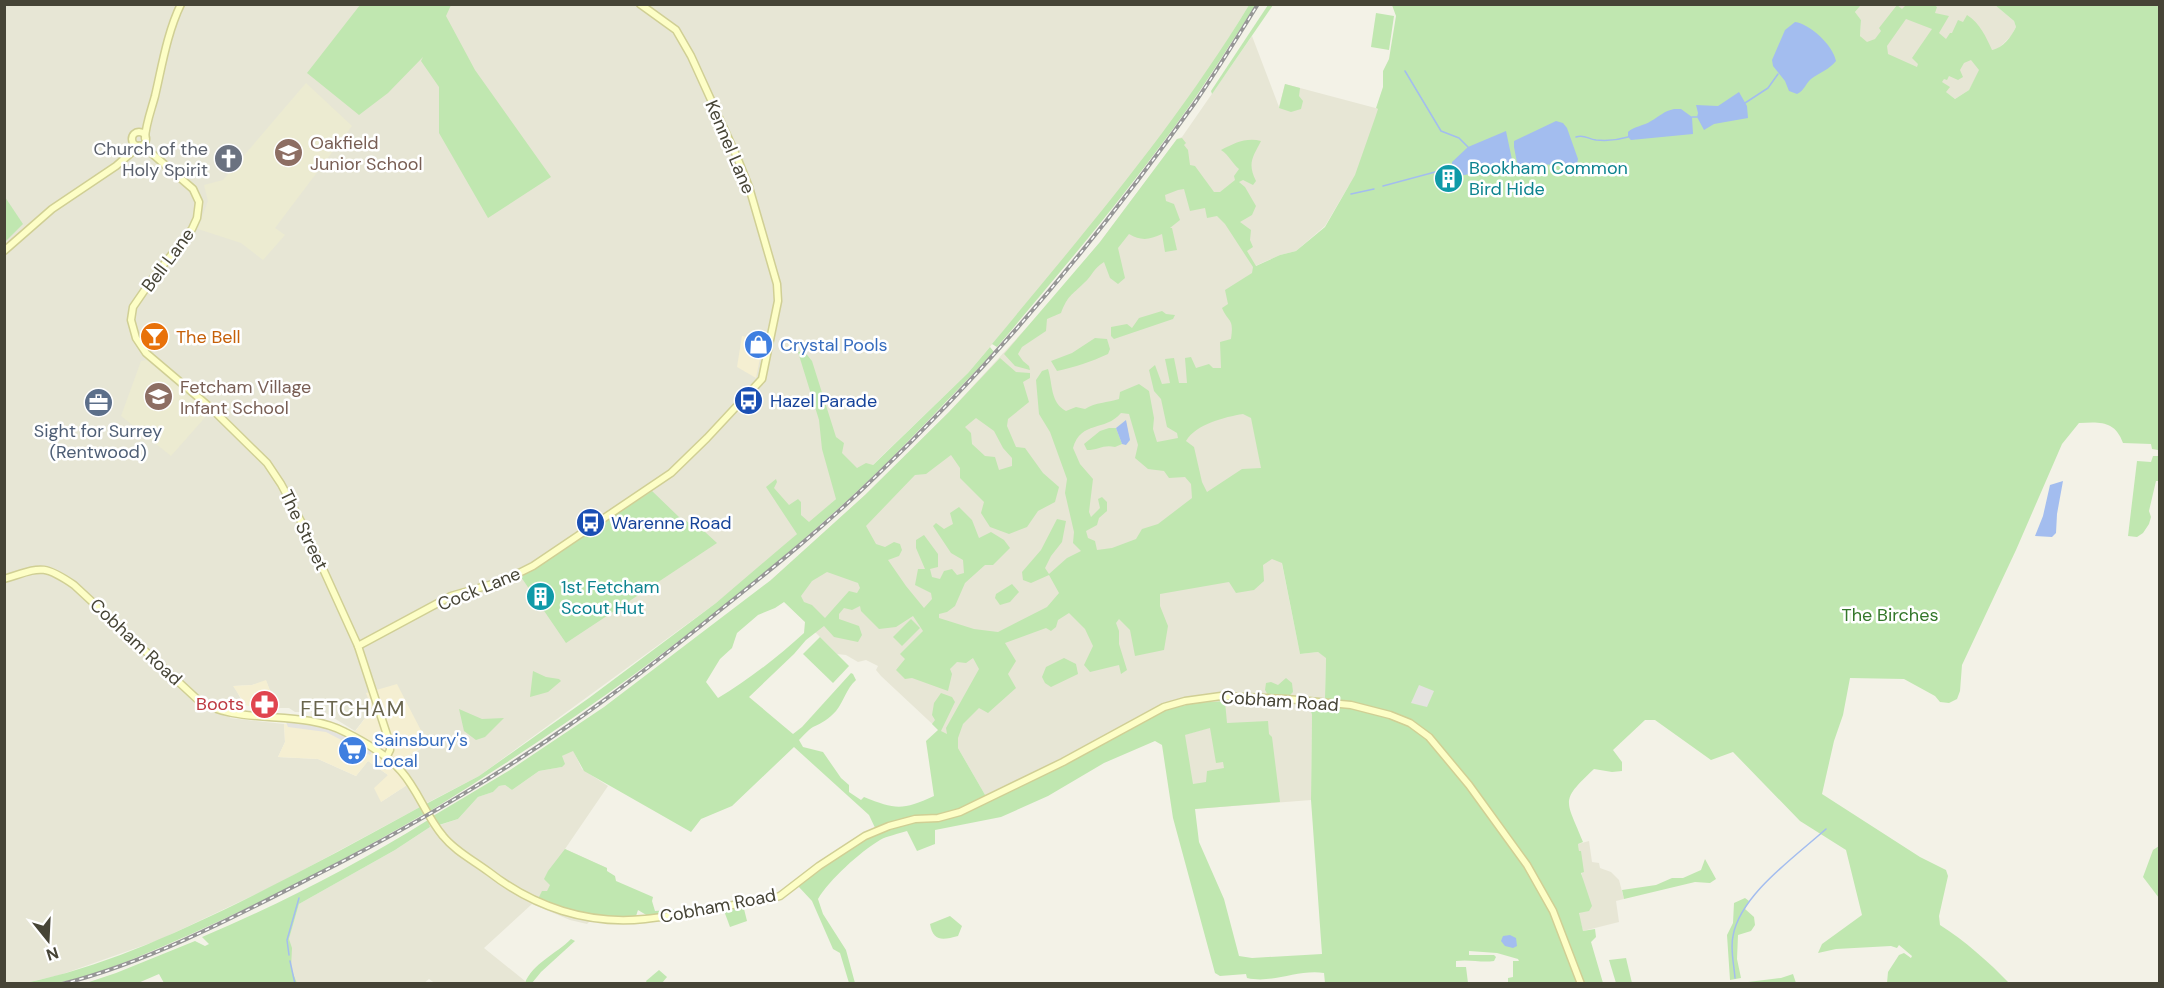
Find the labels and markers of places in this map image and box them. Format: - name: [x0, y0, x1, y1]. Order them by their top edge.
- place label: Oakfield Junior School: [310, 131, 423, 176]
- place label: Church of the Holy Spirit: [93, 137, 208, 182]
- school or university icon: Oakfield Junior School: [273, 137, 305, 169]
- church icon: Church of the Holy Spirit: [213, 143, 245, 175]
- place label: Bookham Common Bird Hide: [1469, 156, 1628, 201]
- building icon: Bookham Common Bird Hide: [1432, 162, 1464, 194]
- bar icon: The Bell: [139, 321, 171, 353]
- place label: The Bell: [176, 325, 241, 349]
- shop icon: Crystal Pools: [743, 329, 775, 361]
- place label: Crystal Pools: [780, 333, 888, 357]
- place label: Fetcham Village Infant School: [180, 375, 311, 420]
- school or university icon: Fetcham Village Infant School: [143, 381, 175, 413]
- bus stop icon: Hazel Parade: [733, 385, 765, 417]
- office icon: Sight for Surrey (Rentwood): [82, 386, 114, 418]
- place label: Hazel Parade: [770, 389, 877, 413]
- place label: Sight for Surrey (Rentwood): [34, 419, 162, 464]
- bus stop icon: Warenne Road: [574, 507, 606, 539]
- place label: Warenne Road: [611, 511, 731, 535]
- place label: 1st Fetcham Scout Hut: [561, 575, 660, 620]
- building icon: 1st Fetcham Scout Hut: [524, 581, 556, 613]
- pharmacy icon: Boots: [249, 688, 281, 720]
- place label: Boots: [196, 692, 244, 716]
- place label: Sainsbury's Local: [374, 728, 468, 773]
- supermarket icon: Sainsbury's Local: [337, 734, 369, 766]

